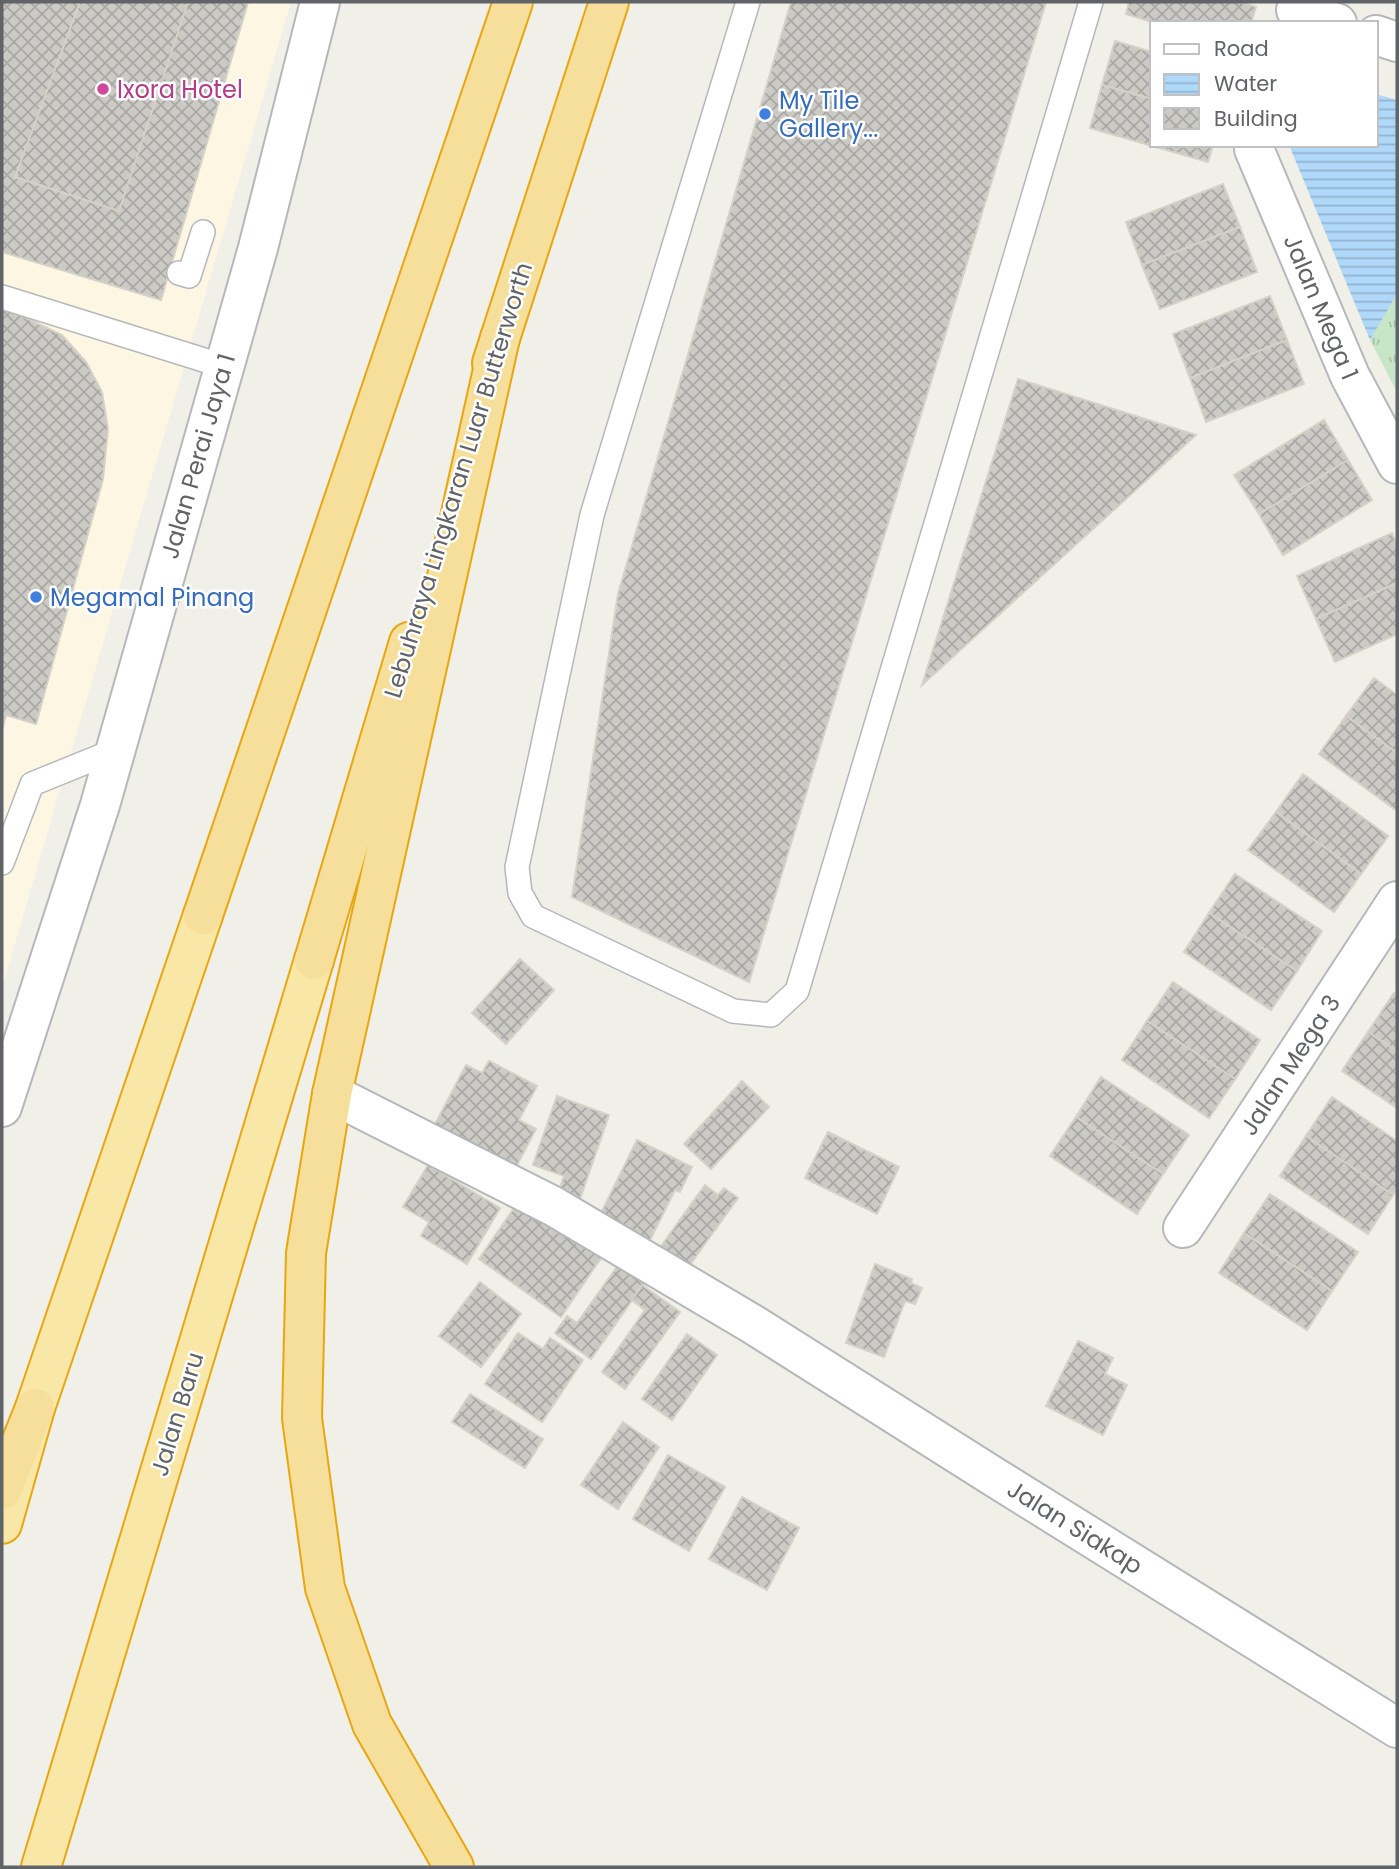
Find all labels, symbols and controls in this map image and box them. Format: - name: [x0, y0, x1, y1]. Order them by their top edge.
- legend: [1150, 21, 1378, 147]
- text: Road: [1214, 34, 1269, 63]
- text: Water: [1214, 69, 1277, 98]
- place label: Ixora Hotel: [117, 73, 243, 106]
- marker: Ixora Hotel: [95, 81, 111, 97]
- place label: My Tile Gallery...: [779, 84, 878, 145]
- text: Building: [1214, 104, 1298, 133]
- marker: My Tile Gallery...: [757, 106, 773, 122]
- street label: Jalan Mega 1: [1276, 229, 1366, 385]
- street label: Lebuhraya Lingkaran Luar Butterworth: [376, 258, 540, 702]
- street label: Jalan Perai Jaya 1: [153, 350, 243, 562]
- place label: Megamal Pinang: [50, 581, 254, 614]
- marker: Megamal Pinang: [28, 589, 44, 605]
- street label: Jalan Mega 3: [1232, 988, 1348, 1142]
- street label: Jalan Baru: [142, 1348, 212, 1480]
- street label: Jalan Siakap: [1001, 1472, 1149, 1582]

